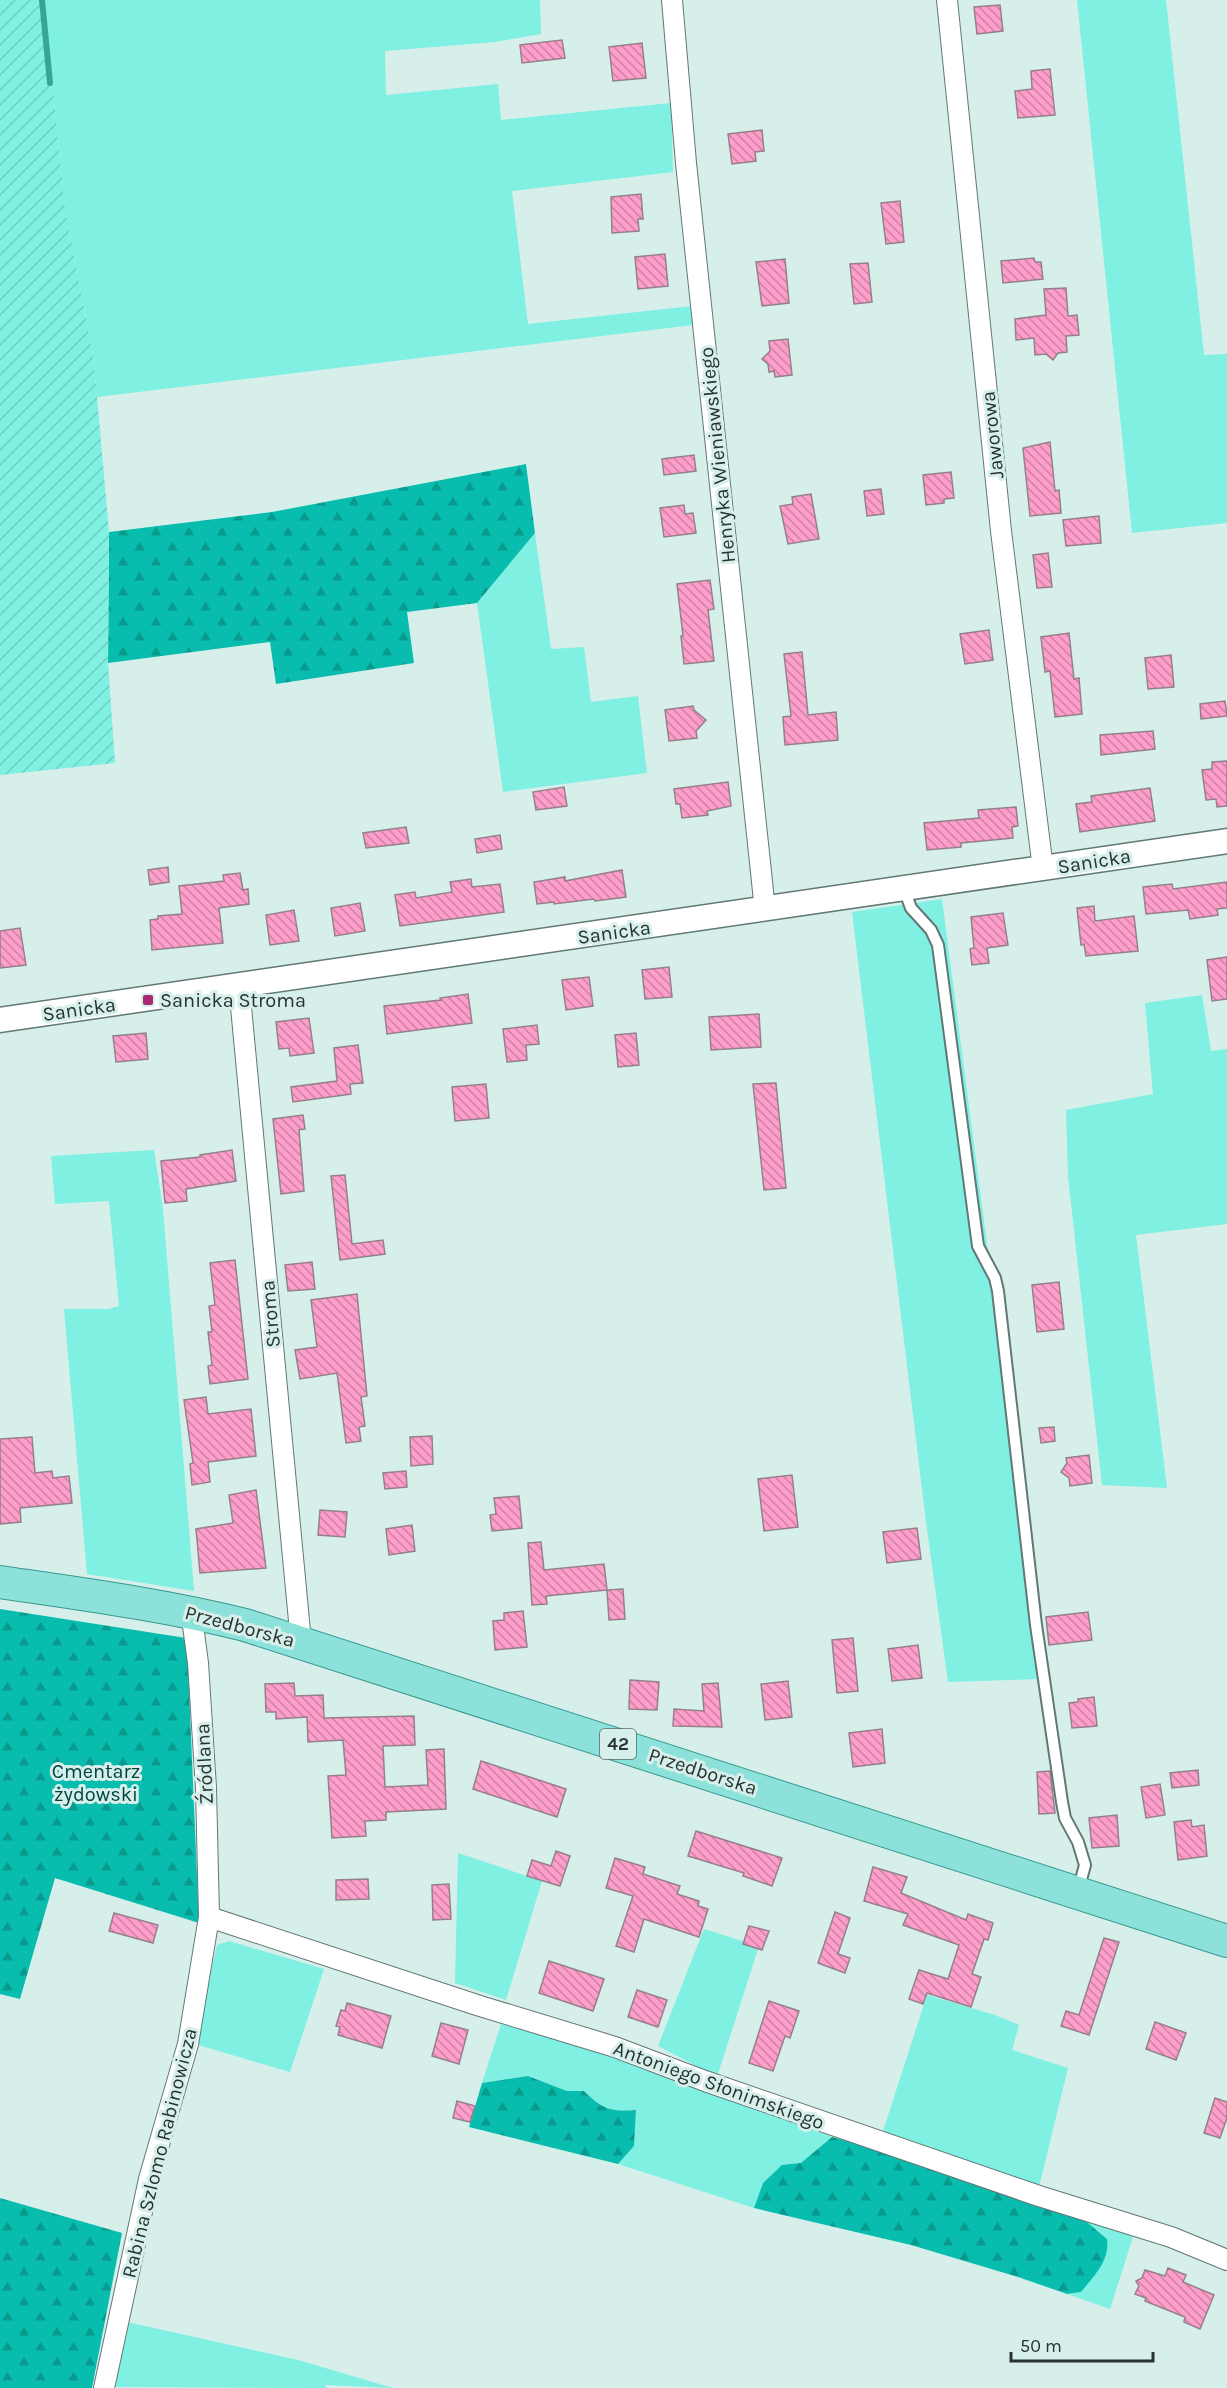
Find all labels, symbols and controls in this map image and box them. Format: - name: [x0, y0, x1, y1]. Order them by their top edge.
- street label: Henryka Wieniawskiego: [695, 346, 740, 564]
- street label: Jaworowa: [976, 390, 1009, 480]
- street label: Sanicka: [1056, 844, 1132, 879]
- street label: Sanicka: [576, 916, 652, 949]
- place label: Sanicka Stroma: [160, 989, 306, 1012]
- street label: Sanicka: [41, 993, 117, 1026]
- marker: Sanicka Stroma: [141, 993, 155, 1007]
- street label: Stroma: [256, 1279, 285, 1349]
- street label: Przedborska: [182, 1601, 297, 1652]
- street label: Źródlana: [190, 1723, 218, 1805]
- road number: 42: [600, 1729, 636, 1759]
- street label: Przedborska: [646, 1743, 760, 1800]
- park label: Cmentarz żydowski: [52, 1760, 140, 1806]
- street label: Rabina Szlomo Rabinowicza: [117, 2026, 202, 2280]
- street label: Antoniego Słonimskiego: [610, 2037, 827, 2134]
- scale bar: [1011, 2325, 1154, 2363]
- text: 50 m: [1020, 2335, 1062, 2357]

